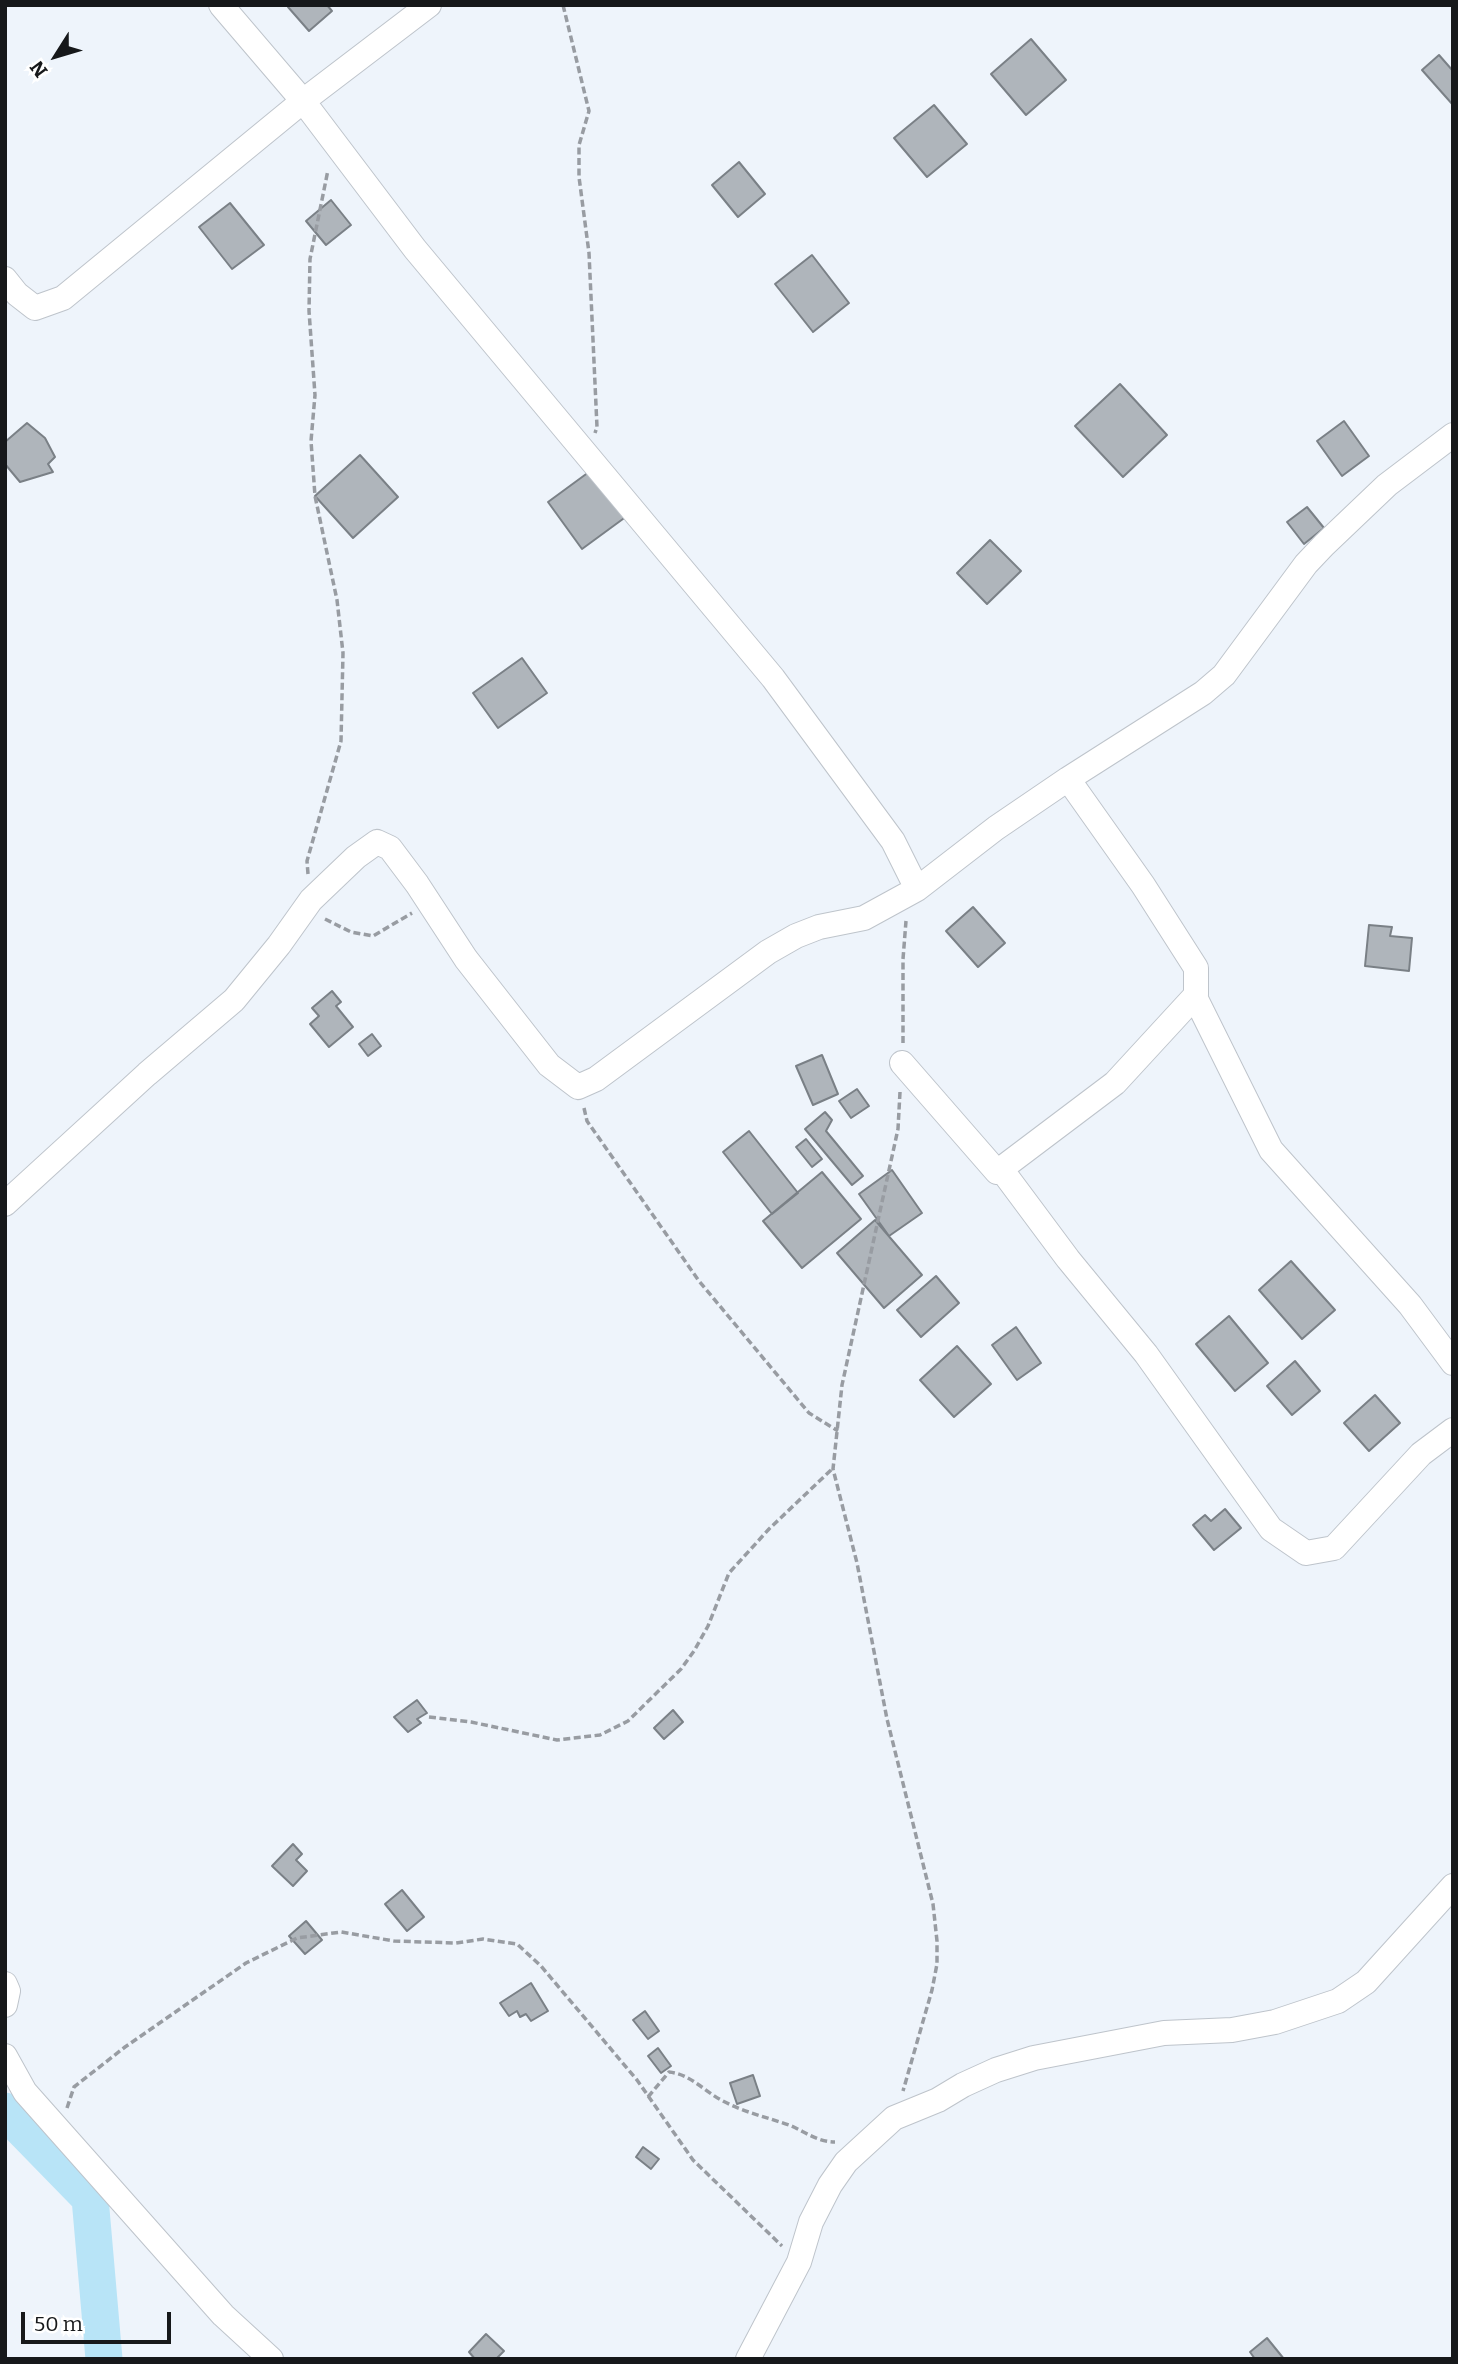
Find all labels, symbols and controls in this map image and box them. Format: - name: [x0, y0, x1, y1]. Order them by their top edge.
- north arrow: [21, 21, 91, 91]
- text: N: [25, 56, 52, 82]
- scale bar: [24, 2298, 175, 2342]
- text: 50 m: [34, 2311, 83, 2337]

